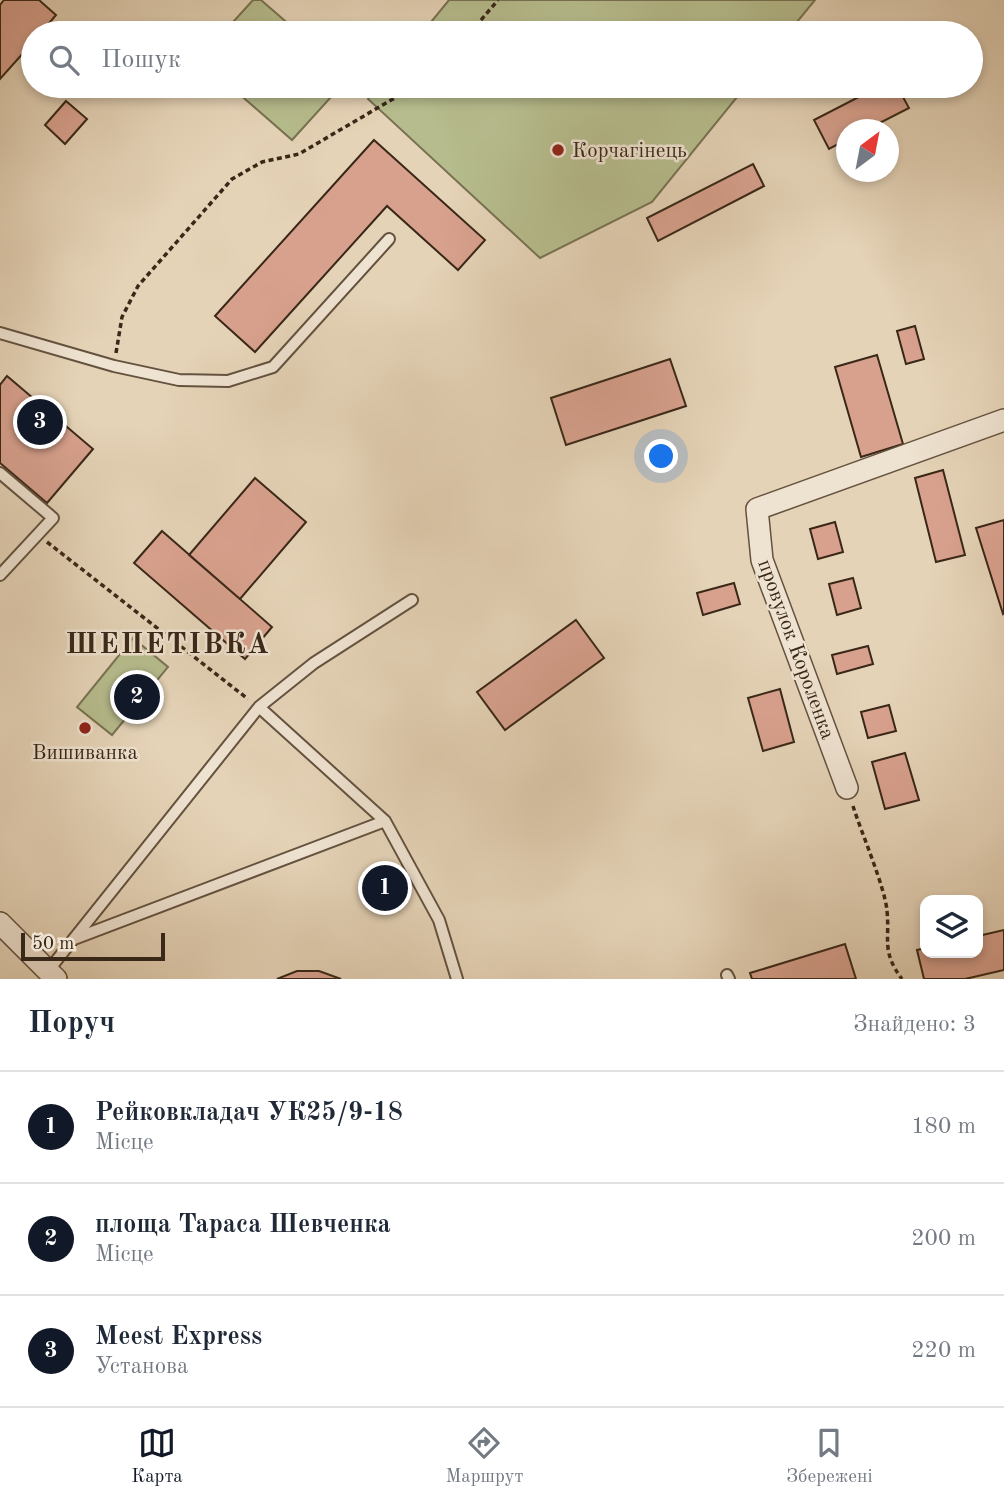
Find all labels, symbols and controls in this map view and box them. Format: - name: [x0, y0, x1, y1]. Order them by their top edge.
- search box: [21, 21, 983, 98]
- icon: search: [45, 41, 83, 79]
- text: Пошук: [101, 47, 181, 73]
- north arrow: [836, 119, 899, 182]
- place label: Корчагінець: [572, 141, 687, 162]
- marker: Корчагінець: [550, 142, 566, 158]
- pin: 3: [17, 396, 63, 448]
- your location: [644, 439, 678, 473]
- street label: провулок Короленка: [753, 557, 838, 742]
- district label: ШЕПЕТІВКА: [65, 631, 271, 660]
- pin: 2: [114, 671, 160, 723]
- marker: Вишиванка: [77, 720, 93, 736]
- place label: Вишиванка: [32, 743, 138, 764]
- pin: 1: [362, 862, 408, 914]
- map controls: [920, 895, 983, 958]
- button: layers: [920, 895, 983, 958]
- scale bar: [21, 930, 164, 962]
- text: 50 m: [32, 935, 74, 954]
- text: Поруч: [28, 1009, 115, 1039]
- text: Знайдено: 3: [853, 1013, 976, 1036]
- text: Рейковкладач УК25/9-18: [95, 1100, 403, 1126]
- text: 1: [44, 1115, 58, 1138]
- text: 180 m: [911, 1115, 976, 1138]
- text: Місце: [95, 1131, 154, 1154]
- text: площа Тараса Шевченка: [95, 1212, 391, 1238]
- text: 2: [44, 1227, 58, 1250]
- text: 200 m: [911, 1227, 976, 1250]
- text: Місце: [95, 1243, 154, 1266]
- text: Meest Express: [95, 1324, 262, 1350]
- text: 3: [44, 1339, 58, 1362]
- text: 220 m: [911, 1339, 976, 1362]
- text: Установа: [95, 1355, 188, 1378]
- tab: Карта: [131, 1424, 183, 1489]
- tab: Маршрут: [445, 1424, 523, 1489]
- tab: Збережені: [786, 1424, 873, 1489]

